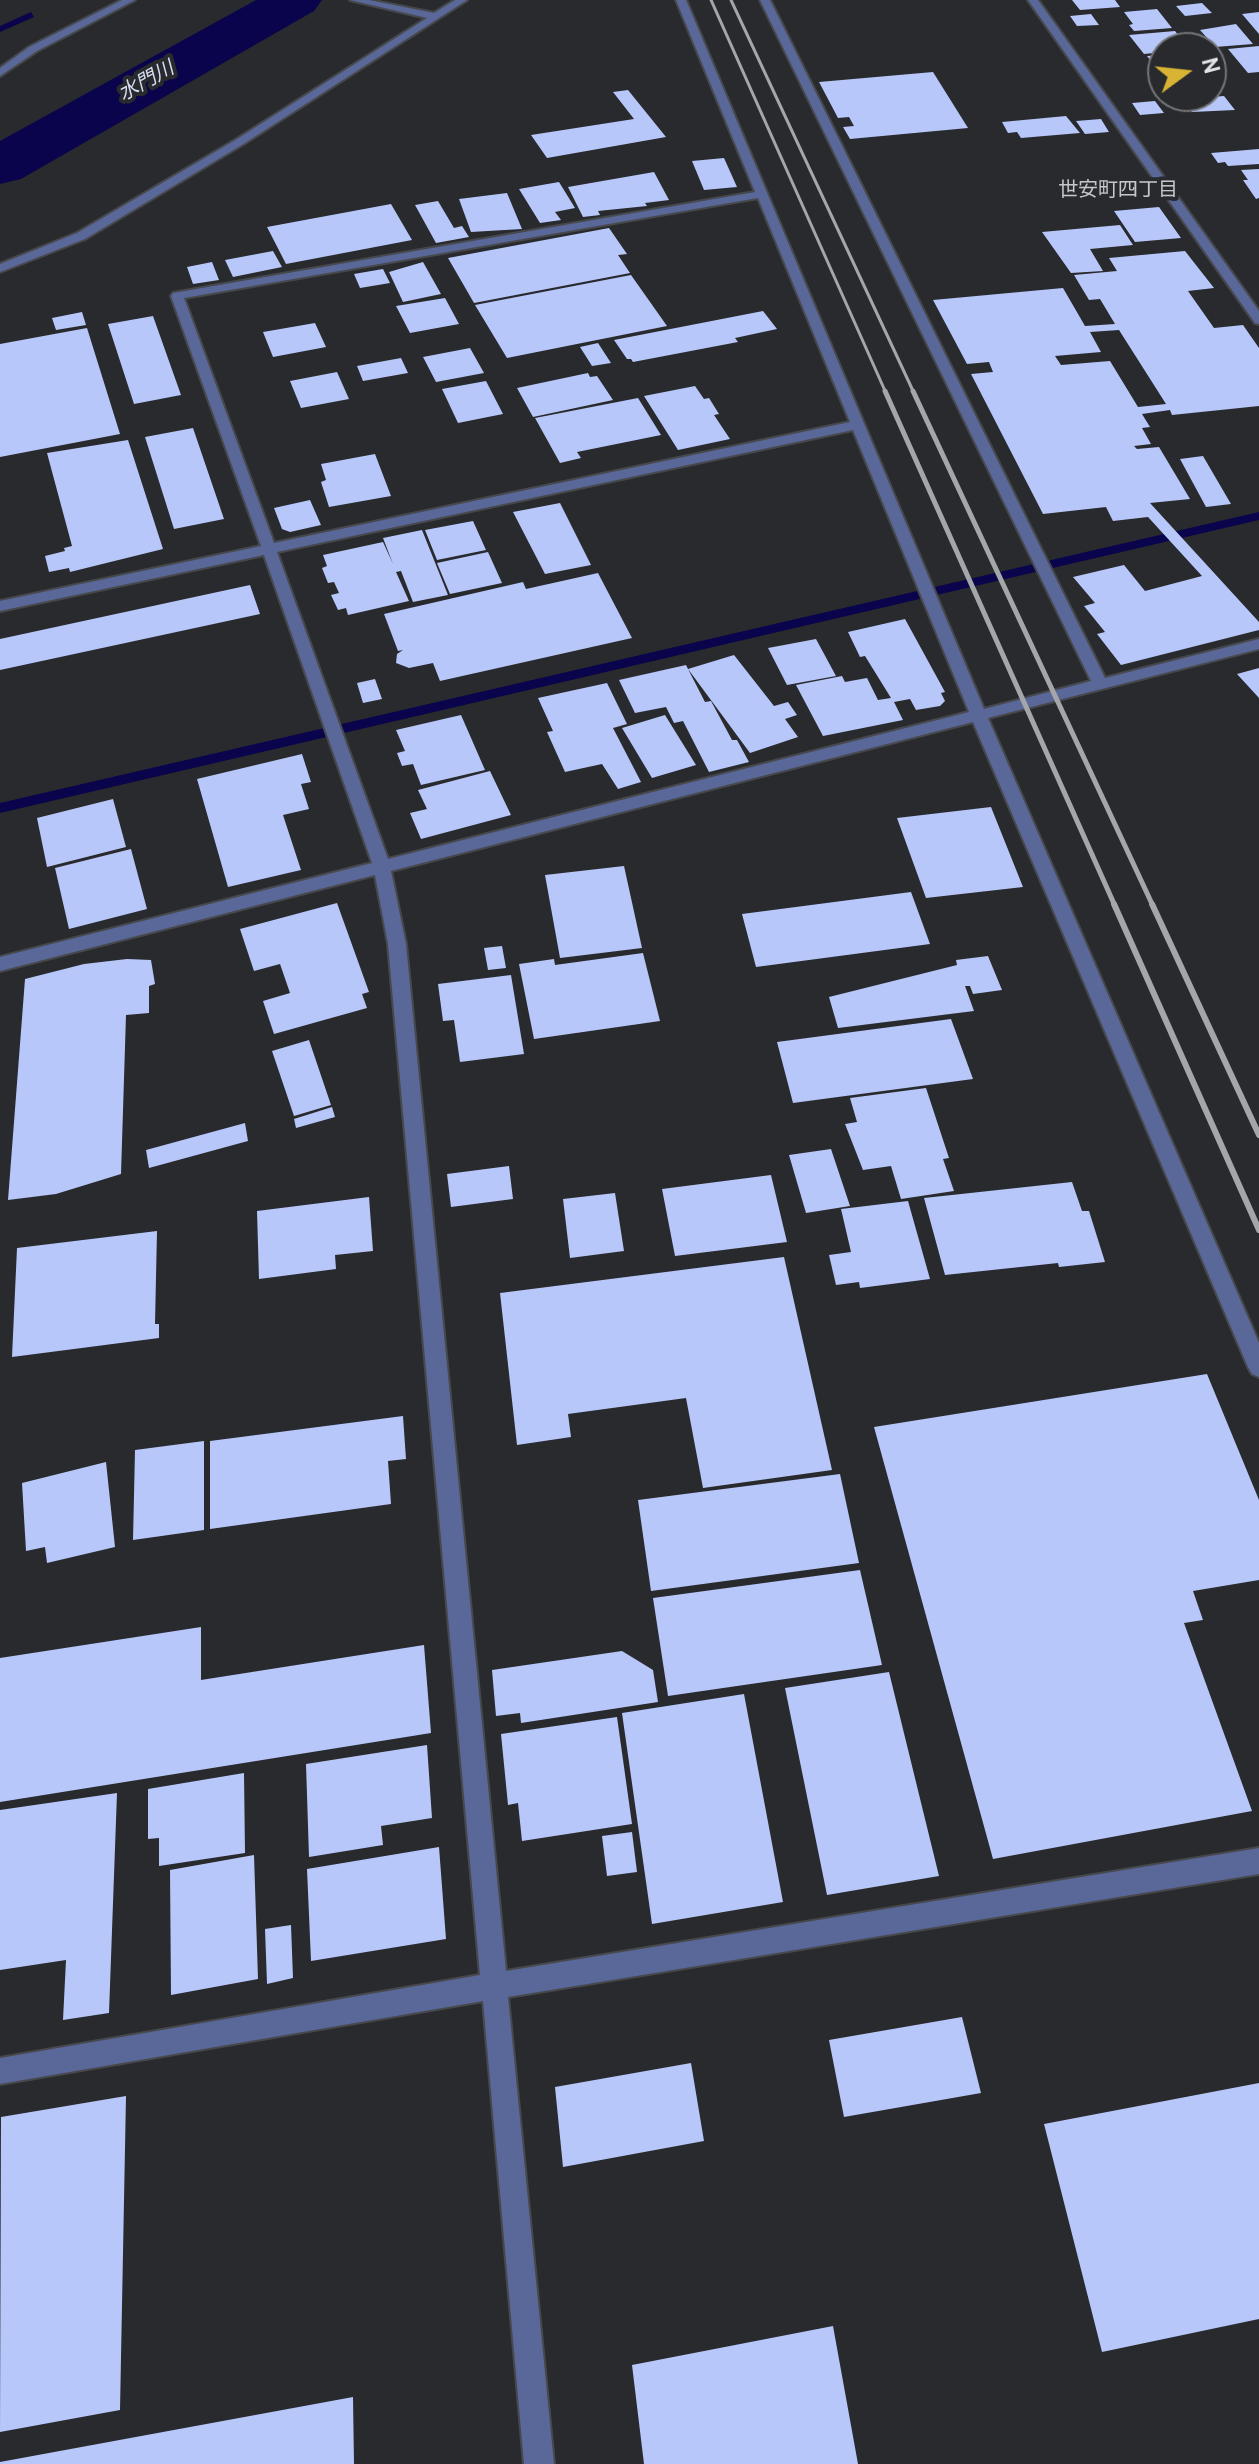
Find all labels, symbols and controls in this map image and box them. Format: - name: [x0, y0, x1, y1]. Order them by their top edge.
- north arrow: [1147, 32, 1227, 112]
- text: N: [1194, 55, 1224, 77]
- water label: 水門川: [115, 58, 179, 108]
- district label: 世安町四丁目: [1058, 180, 1178, 204]

